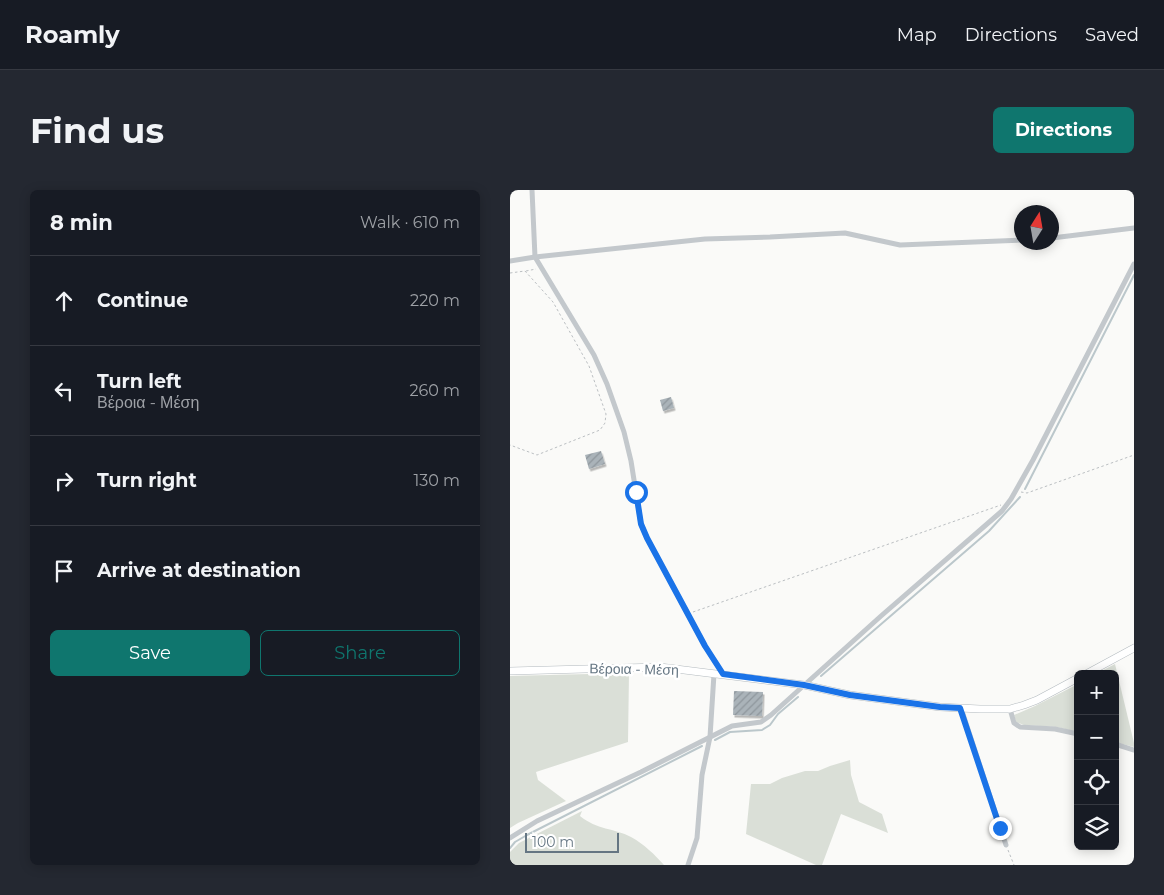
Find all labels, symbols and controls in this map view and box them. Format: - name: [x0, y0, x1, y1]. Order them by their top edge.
- text: Roamly: [25, 20, 120, 49]
- text: Map: [897, 24, 937, 46]
- text: Directions: [965, 24, 1057, 46]
- text: Saved: [1085, 24, 1139, 46]
- button: Directions: [993, 107, 1134, 153]
- text: Find us: [30, 109, 164, 152]
- north arrow: [1014, 205, 1059, 250]
- text: 8 min: [50, 210, 113, 235]
- text: Walk · 610 m: [360, 213, 460, 232]
- icon: ahead: [50, 287, 78, 315]
- text: Continue: [97, 289, 188, 312]
- text: 220 m: [410, 291, 460, 310]
- text: Turn left: [97, 370, 182, 393]
- icon: left: [50, 377, 78, 405]
- text: 260 m: [409, 381, 460, 400]
- text: Βέροια - Μέση: [97, 393, 199, 412]
- icon: right: [50, 467, 78, 495]
- text: Turn right: [97, 469, 197, 492]
- text: 130 m: [413, 471, 460, 490]
- route start: [625, 481, 648, 504]
- icon: arrive: [50, 557, 78, 585]
- text: Arrive at destination: [97, 559, 301, 582]
- button: Save: [50, 630, 250, 676]
- button: Share: [260, 630, 460, 676]
- street label: Βέροια - Μέση: [589, 659, 679, 679]
- map controls: [1074, 670, 1119, 850]
- button: +: [1074, 670, 1119, 715]
- button: −: [1074, 715, 1119, 760]
- button: locate: [1074, 760, 1119, 805]
- button: layers: [1074, 805, 1119, 850]
- route end: [989, 817, 1012, 840]
- scale bar: [525, 830, 619, 853]
- text: 100 m: [532, 833, 574, 851]

